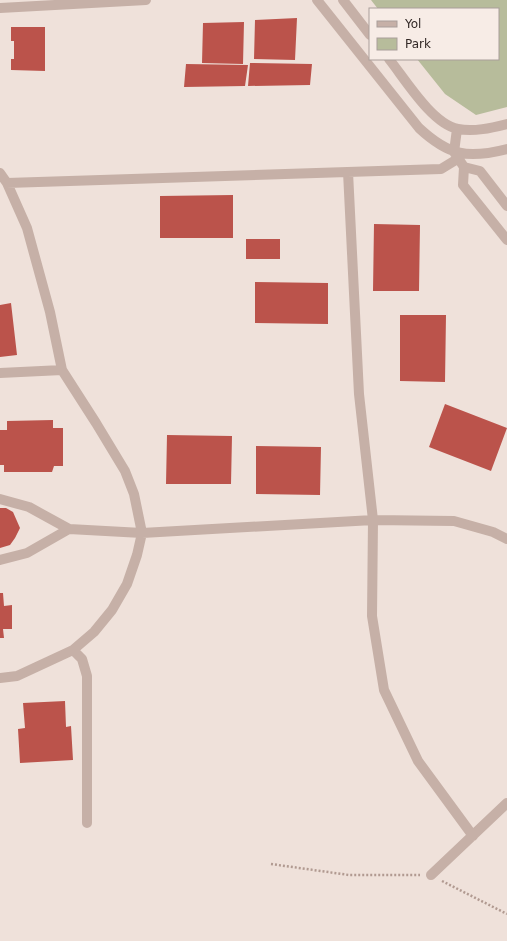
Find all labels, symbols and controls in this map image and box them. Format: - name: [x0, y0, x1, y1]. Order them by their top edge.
- legend: [369, 8, 499, 60]
- text: Yol: [404, 17, 421, 31]
- text: Park: [405, 37, 431, 51]

